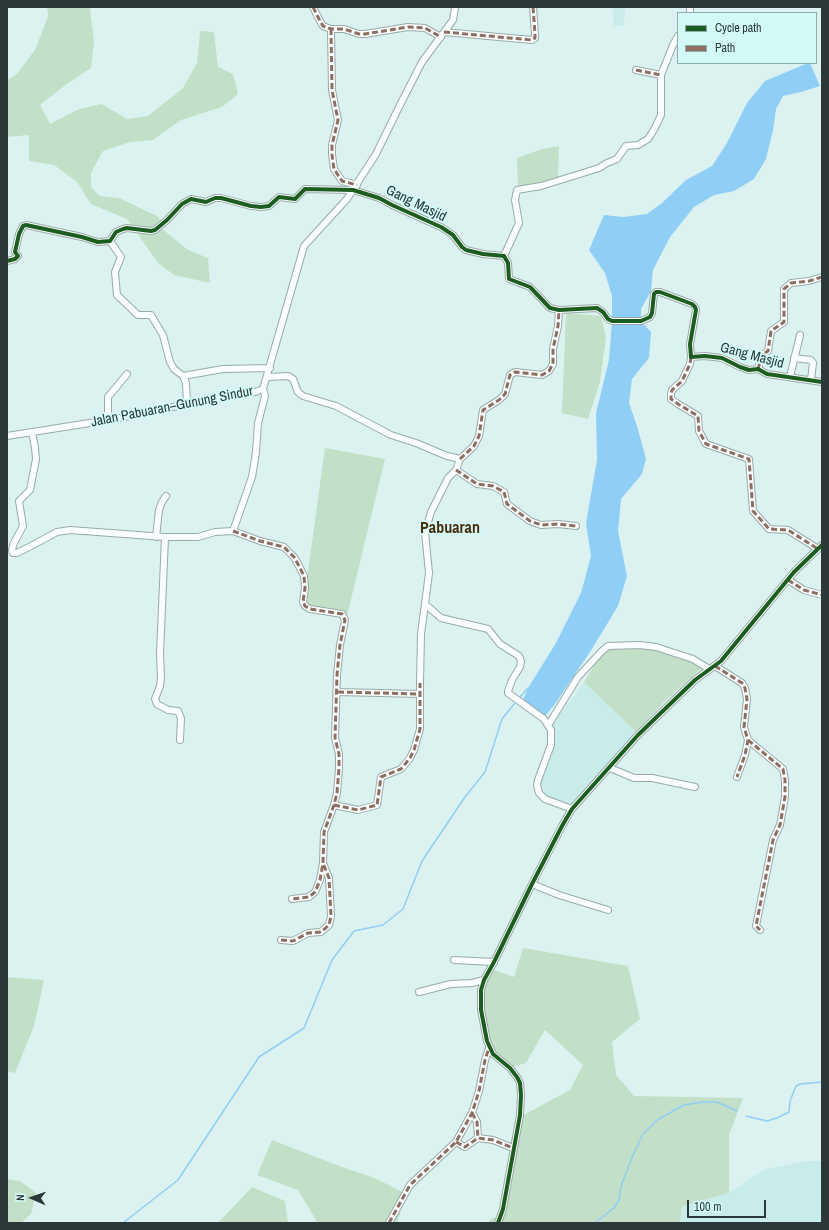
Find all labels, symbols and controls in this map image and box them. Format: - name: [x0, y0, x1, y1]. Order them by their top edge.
- legend: [677, 12, 817, 64]
- text: Cycle path: [715, 20, 762, 36]
- text: Path: [715, 40, 735, 56]
- street label: Gang Masjid: [383, 182, 449, 226]
- street label: Gang Masjid: [718, 339, 786, 373]
- street label: Jalan Pabuaran–Gunung Sindur: [90, 383, 254, 431]
- district label: Pabuaran: [420, 519, 480, 539]
- north arrow: [12, 1178, 52, 1218]
- scale bar: [689, 1192, 768, 1218]
- text: N: [13, 1194, 27, 1201]
- text: 100 m: [694, 1199, 721, 1215]

